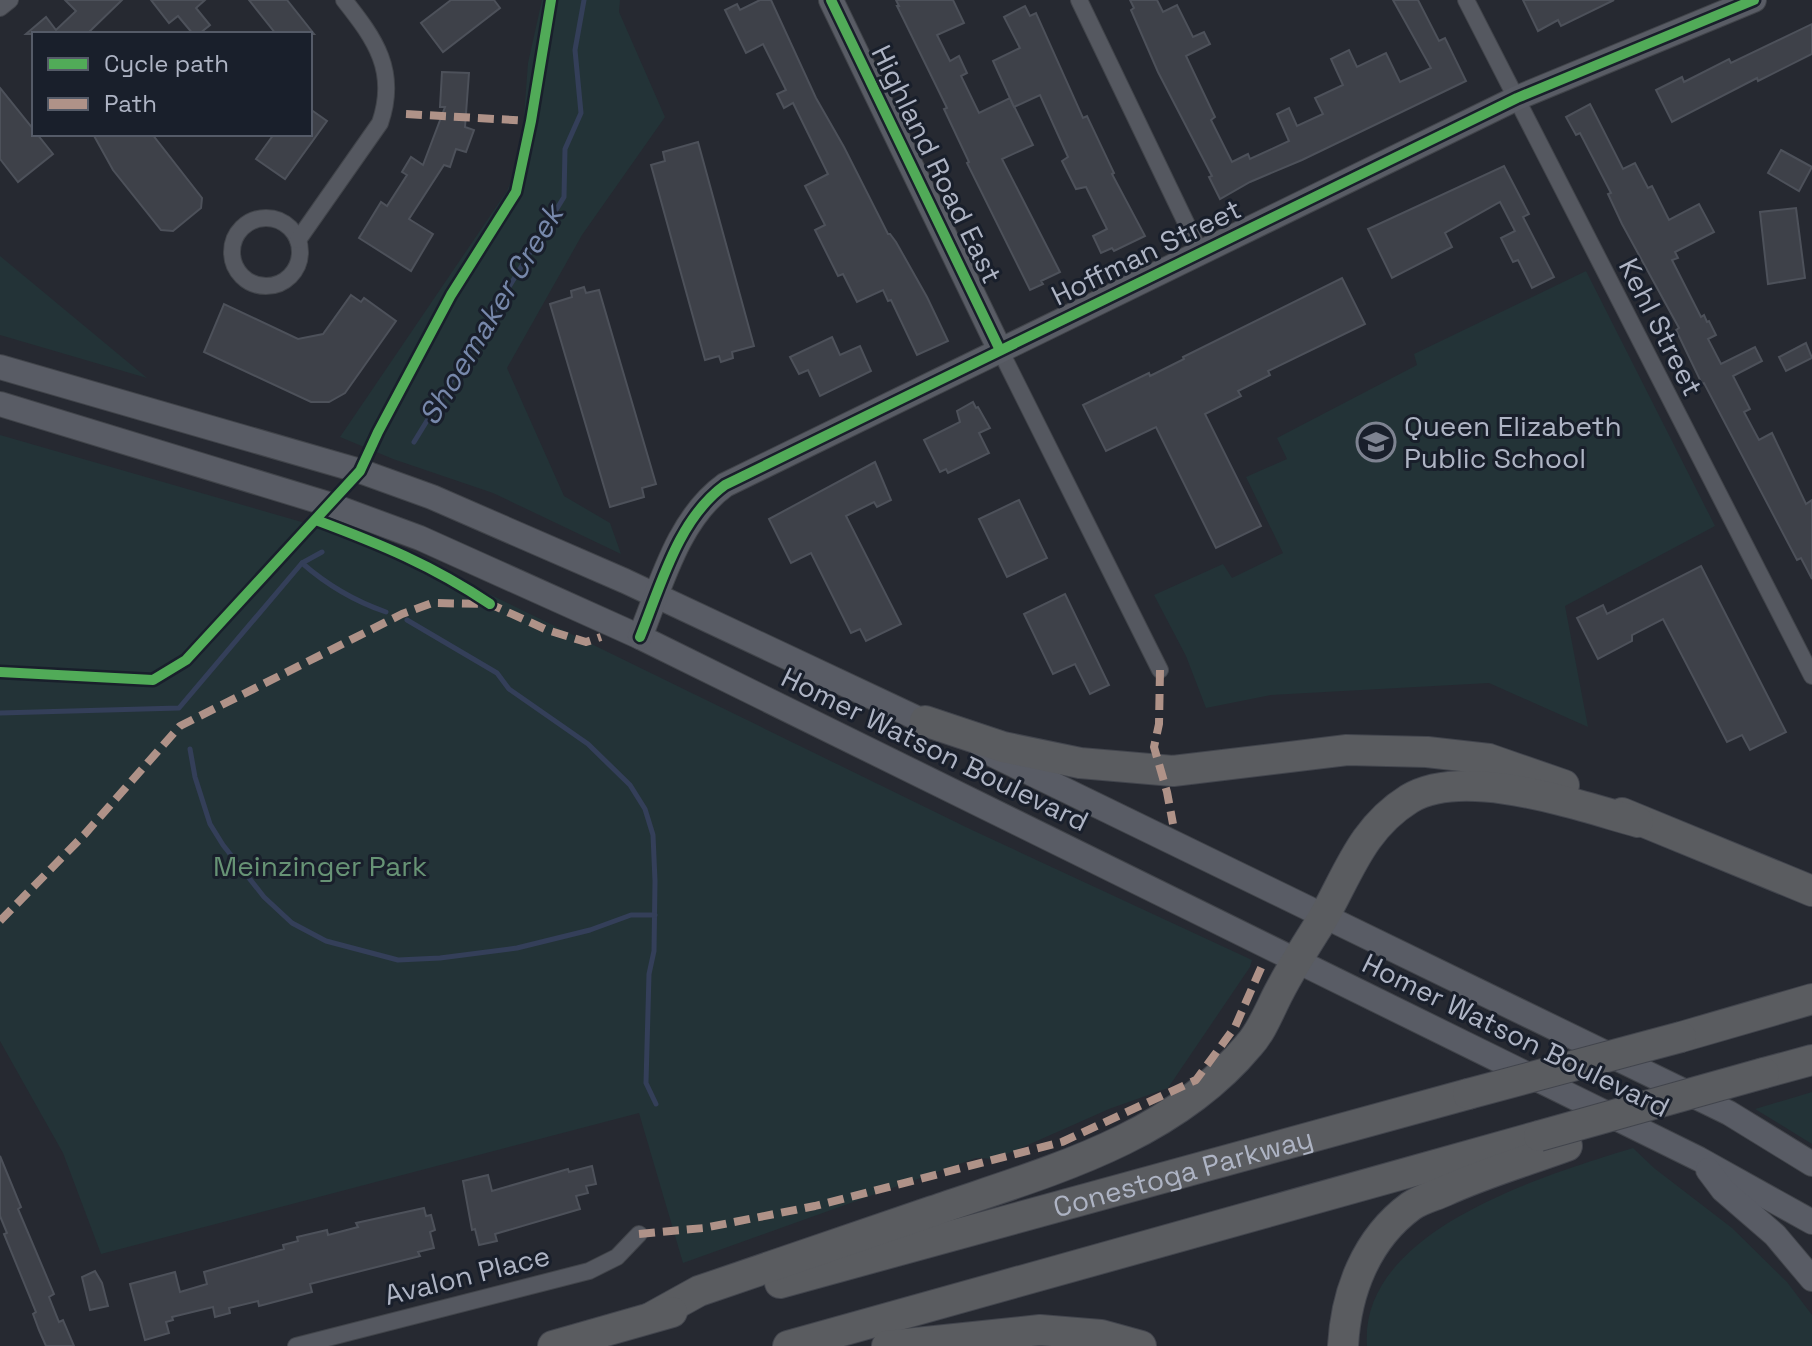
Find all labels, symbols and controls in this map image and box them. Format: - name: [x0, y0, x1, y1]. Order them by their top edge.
- legend: [32, 32, 312, 136]
- street label: Highland Road East: [864, 39, 1010, 289]
- text: Cycle path: [104, 48, 229, 79]
- text: Path: [104, 88, 157, 119]
- street label: Hoffman Street: [1045, 191, 1247, 313]
- water label: Shoemaker Creek: [409, 195, 573, 432]
- street label: Kehl Street: [1611, 252, 1711, 402]
- place label: Queen Elizabeth Public School: [1404, 408, 1622, 476]
- school or university icon: Queen Elizabeth Public School: [1355, 421, 1397, 463]
- street label: Homer Watson Boulevard: [776, 659, 1094, 839]
- park label: Meinzinger Park: [213, 848, 427, 884]
- street label: Homer Watson Boulevard: [1357, 945, 1675, 1125]
- street label: Conestoga Parkway: [1049, 1119, 1317, 1225]
- street label: Avalon Place: [381, 1237, 553, 1313]

